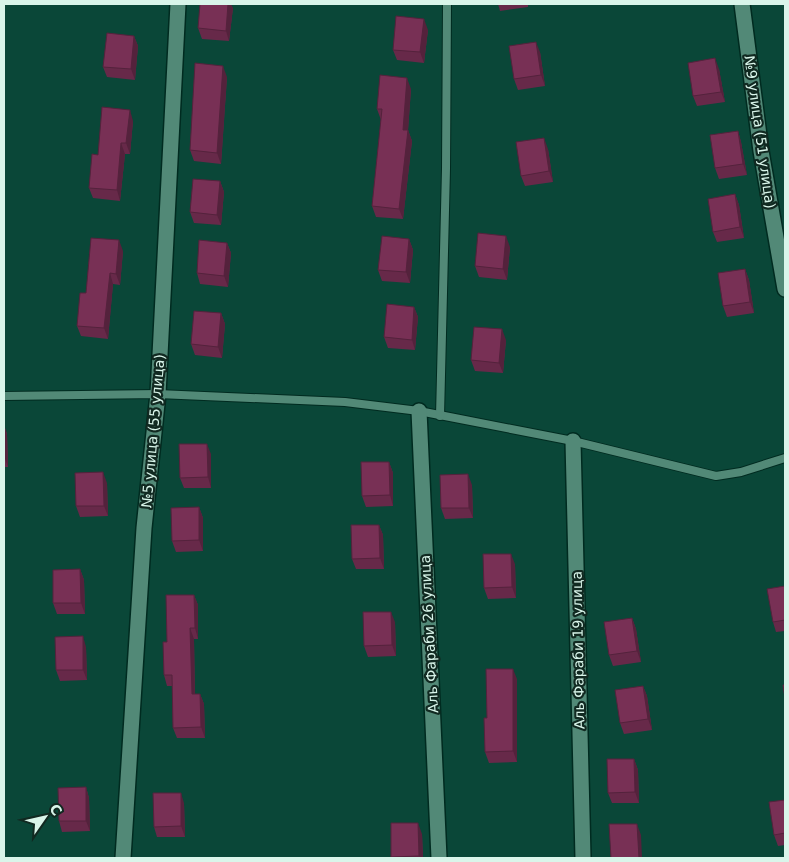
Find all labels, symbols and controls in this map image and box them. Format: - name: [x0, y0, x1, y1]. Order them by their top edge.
- street label: №9 улица (51 улица): [741, 54, 779, 210]
- street label: №5 улица (55 улица): [138, 353, 168, 509]
- street label: Аль Фараби 26 улица: [417, 555, 441, 713]
- street label: Аль Фараби 19 улица: [569, 571, 587, 729]
- north arrow: [20, 792, 70, 842]
- text: С: [46, 801, 65, 818]

